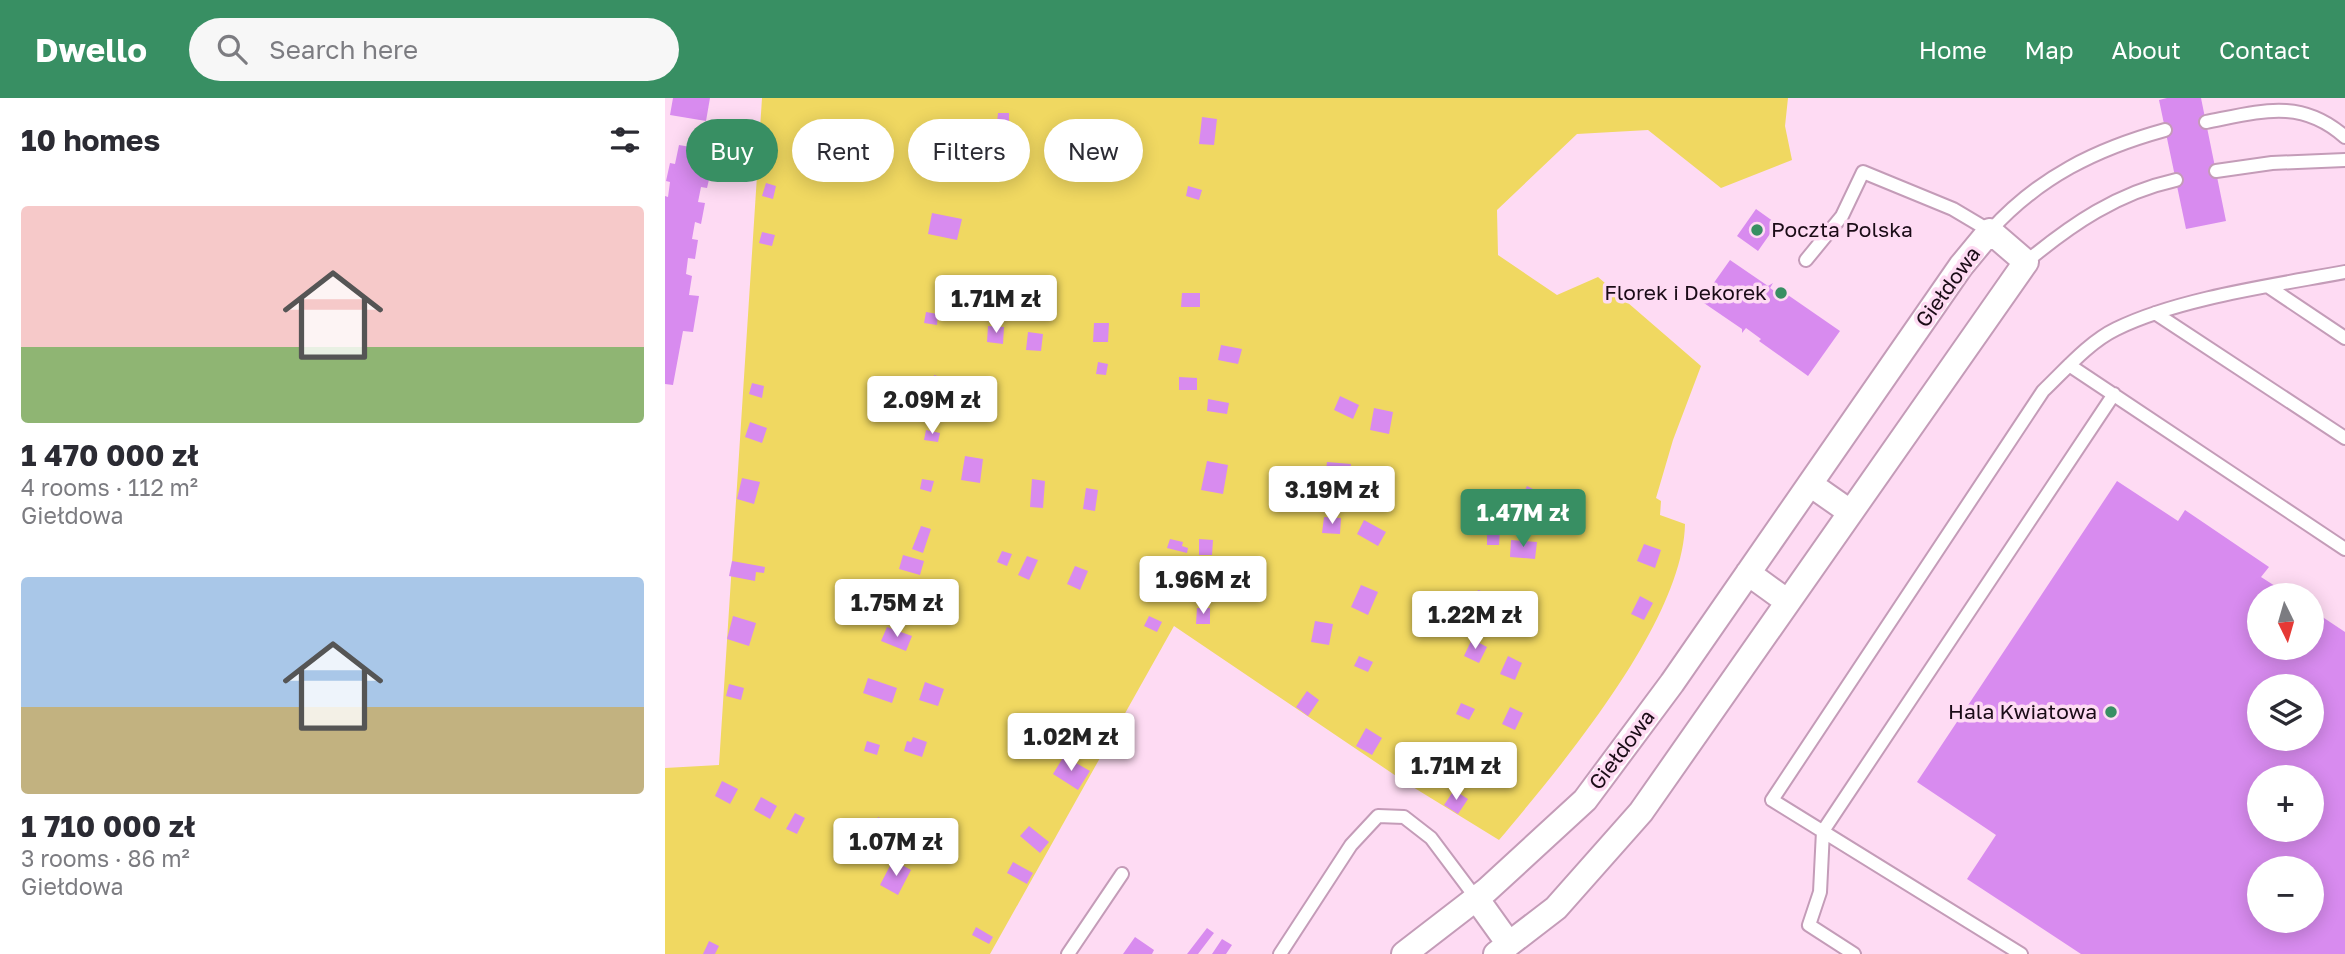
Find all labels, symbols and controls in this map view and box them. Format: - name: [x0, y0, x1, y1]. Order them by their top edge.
- search box: [189, 18, 679, 81]
- text: Dwello: [35, 30, 147, 69]
- icon: search: [213, 30, 251, 68]
- text: Search here: [269, 34, 418, 65]
- text: Home: [1919, 35, 1987, 64]
- text: Map: [2025, 35, 2074, 64]
- text: About: [2112, 35, 2181, 64]
- text: Contact: [2219, 35, 2310, 64]
- chip: Buy: [686, 119, 778, 182]
- chip: Rent: [792, 119, 894, 182]
- chip: Filters: [908, 119, 1030, 182]
- chip: New: [1044, 119, 1143, 182]
- icon: filters: [606, 121, 644, 159]
- text: 10 homes: [21, 122, 160, 158]
- place label: Poczta Polska: [1771, 216, 1913, 242]
- marker: Poczta Polska: [1749, 222, 1765, 238]
- street label: Giełdowa: [1909, 241, 1985, 332]
- icon: home: [270, 252, 396, 378]
- pin: 1.71M zł: [924, 275, 1068, 335]
- place label: Florek i Dekorek: [1604, 279, 1767, 305]
- text: 1.71M zł: [951, 284, 1041, 312]
- marker: Florek i Dekorek: [1773, 285, 1789, 301]
- pin: 2.09M zł: [860, 376, 1004, 436]
- text: 2.09M zł: [883, 385, 981, 413]
- text: 1 470 000 zł: [21, 437, 199, 473]
- pin: 3.19M zł: [1260, 466, 1404, 526]
- text: 4 rooms · 112 m²: [21, 473, 198, 501]
- text: 3.19M zł: [1285, 475, 1379, 503]
- pin: 1.47M zł: [1451, 490, 1595, 549]
- text: 1.47M zł: [1477, 498, 1569, 526]
- text: Giełdowa: [21, 501, 123, 529]
- pin: 1.96M zł: [1131, 556, 1275, 616]
- text: 1.96M zł: [1156, 565, 1251, 593]
- pin: 1.75M zł: [825, 580, 969, 639]
- north arrow: [2247, 583, 2324, 660]
- map controls: [2247, 583, 2324, 933]
- text: 1.75M zł: [851, 588, 943, 616]
- pin: 1.22M zł: [1403, 592, 1547, 651]
- text: 1.22M zł: [1428, 600, 1522, 628]
- icon: home: [270, 623, 396, 749]
- button: layers: [2247, 674, 2324, 751]
- place label: Hala Kwiatowa: [1948, 698, 2097, 724]
- street label: Giełdowa: [1583, 704, 1660, 795]
- marker: Hala Kwiatowa: [2103, 704, 2119, 720]
- pin: 1.02M zł: [999, 714, 1143, 773]
- text: 1.02M zł: [1024, 722, 1118, 750]
- pin: 1.71M zł: [1384, 742, 1528, 802]
- text: 1.71M zł: [1411, 751, 1501, 779]
- button: +: [2247, 765, 2324, 842]
- text: 1 710 000 zł: [21, 808, 195, 844]
- pin: 1.07M zł: [824, 818, 968, 878]
- text: 1.07M zł: [849, 827, 943, 855]
- text: 3 rooms · 86 m²: [21, 844, 190, 872]
- button: −: [2247, 856, 2324, 933]
- text: Giełdowa: [21, 872, 123, 900]

